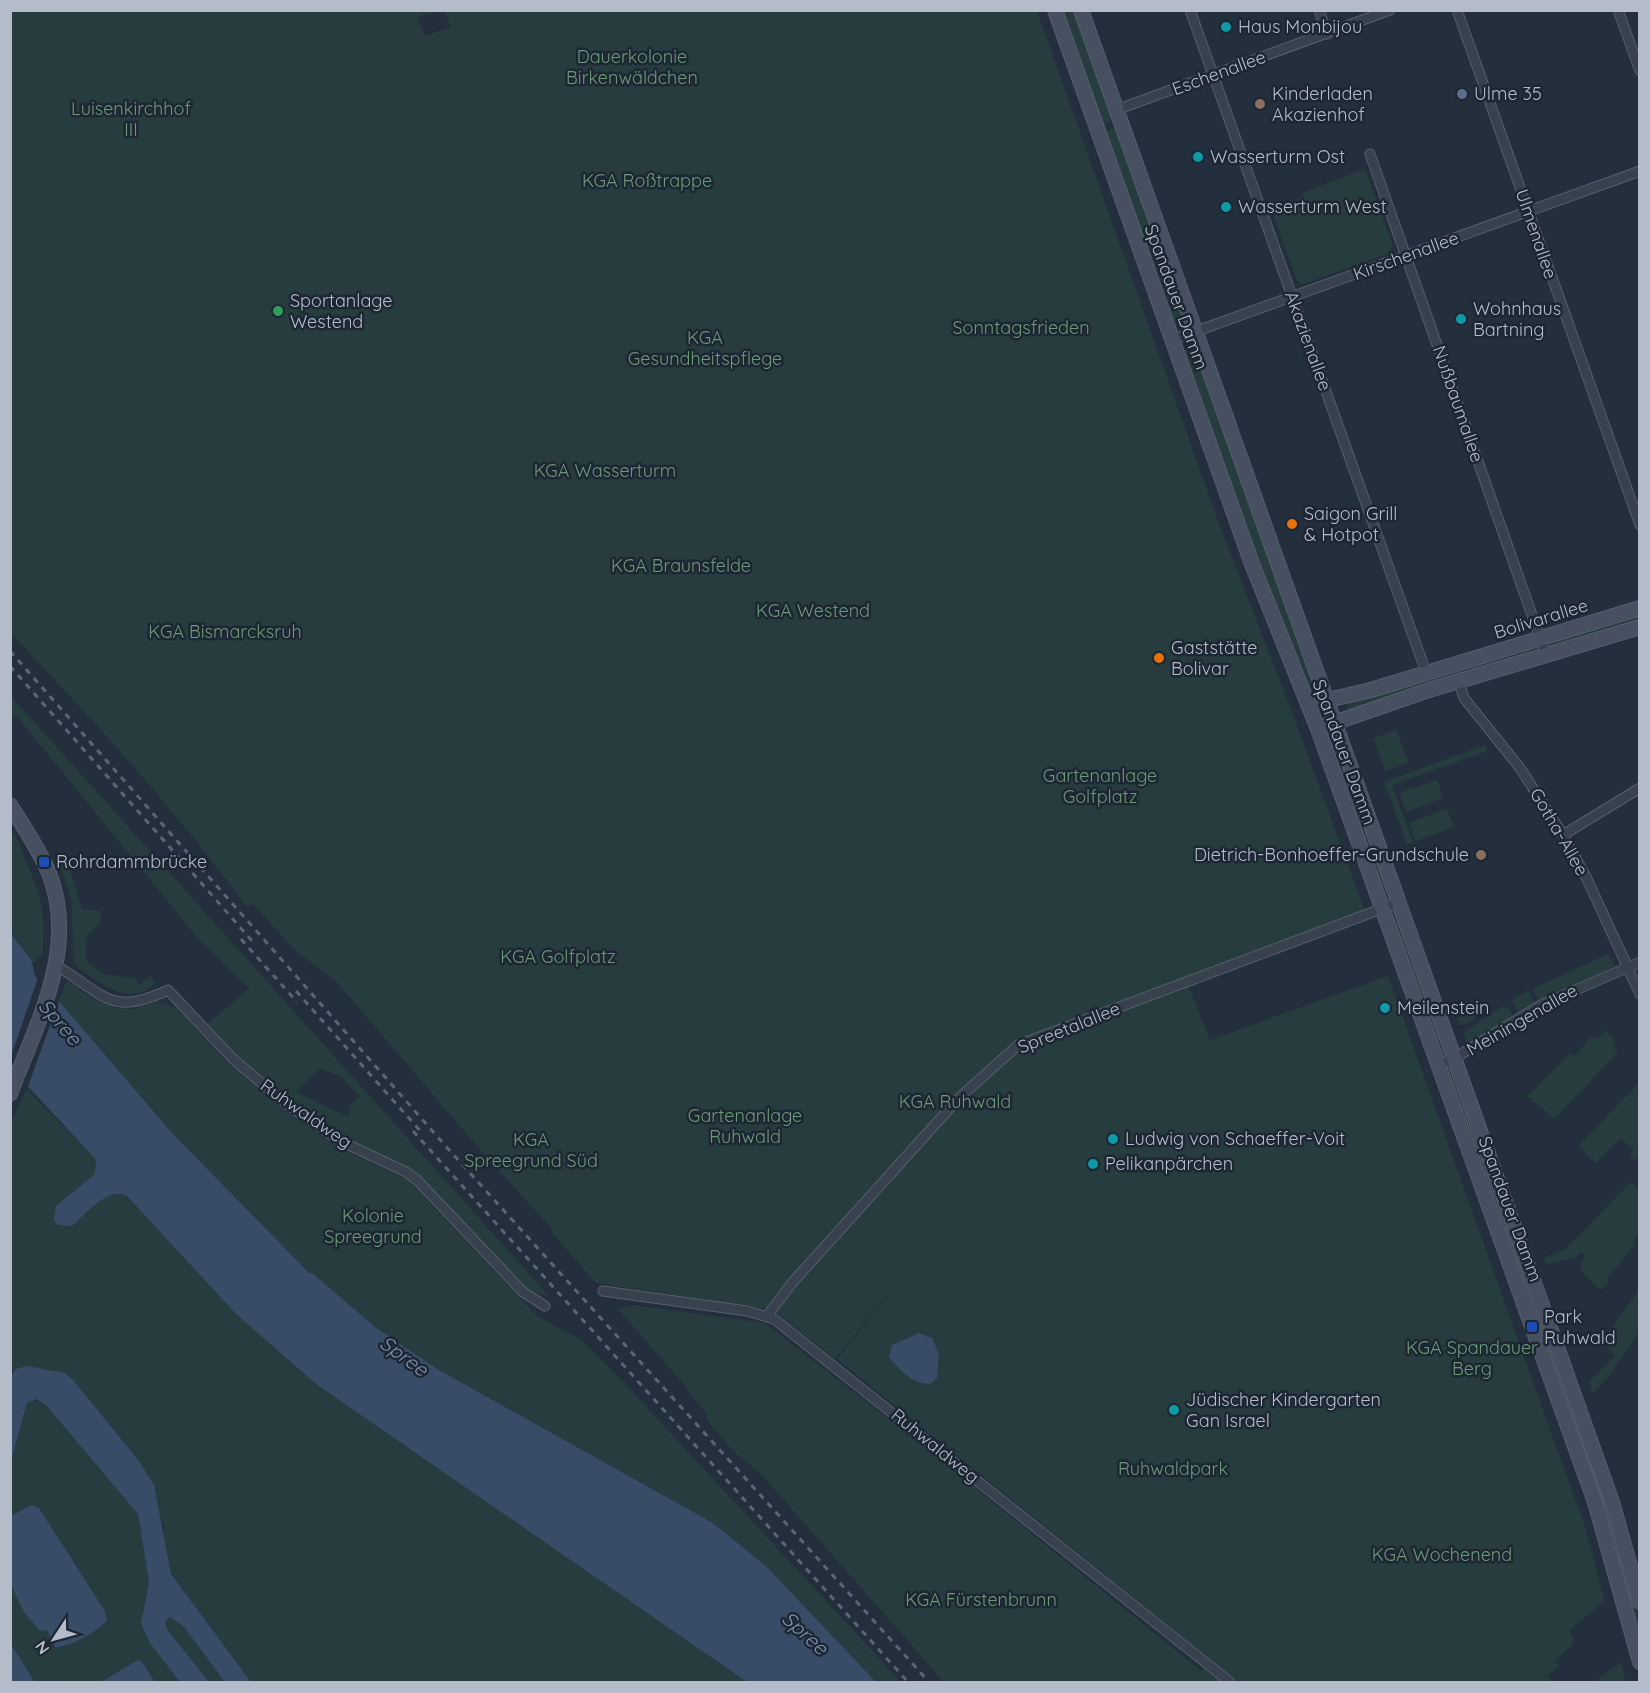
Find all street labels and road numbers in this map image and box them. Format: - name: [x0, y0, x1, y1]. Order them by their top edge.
- street label: Eschenallee: [1169, 45, 1269, 100]
- street label: Ulmenallee: [1510, 186, 1563, 282]
- street label: Spandauer Damm: [1140, 221, 1213, 373]
- street label: Kirschenallee: [1350, 226, 1462, 285]
- street label: Akazienallee: [1280, 288, 1337, 394]
- street label: Nußbaumallee: [1428, 342, 1489, 465]
- street label: Bolivarallee: [1491, 593, 1591, 644]
- street label: Spandauer Damm: [1308, 676, 1381, 828]
- street label: Gotha-Allee: [1525, 784, 1594, 880]
- street label: Meiningenallee: [1462, 979, 1581, 1061]
- street label: Spreetalallee: [1014, 997, 1123, 1059]
- street label: Ruhwaldweg: [256, 1074, 357, 1154]
- street label: Spandauer Damm: [1474, 1133, 1547, 1285]
- street label: Ruhwaldweg: [887, 1403, 984, 1488]

